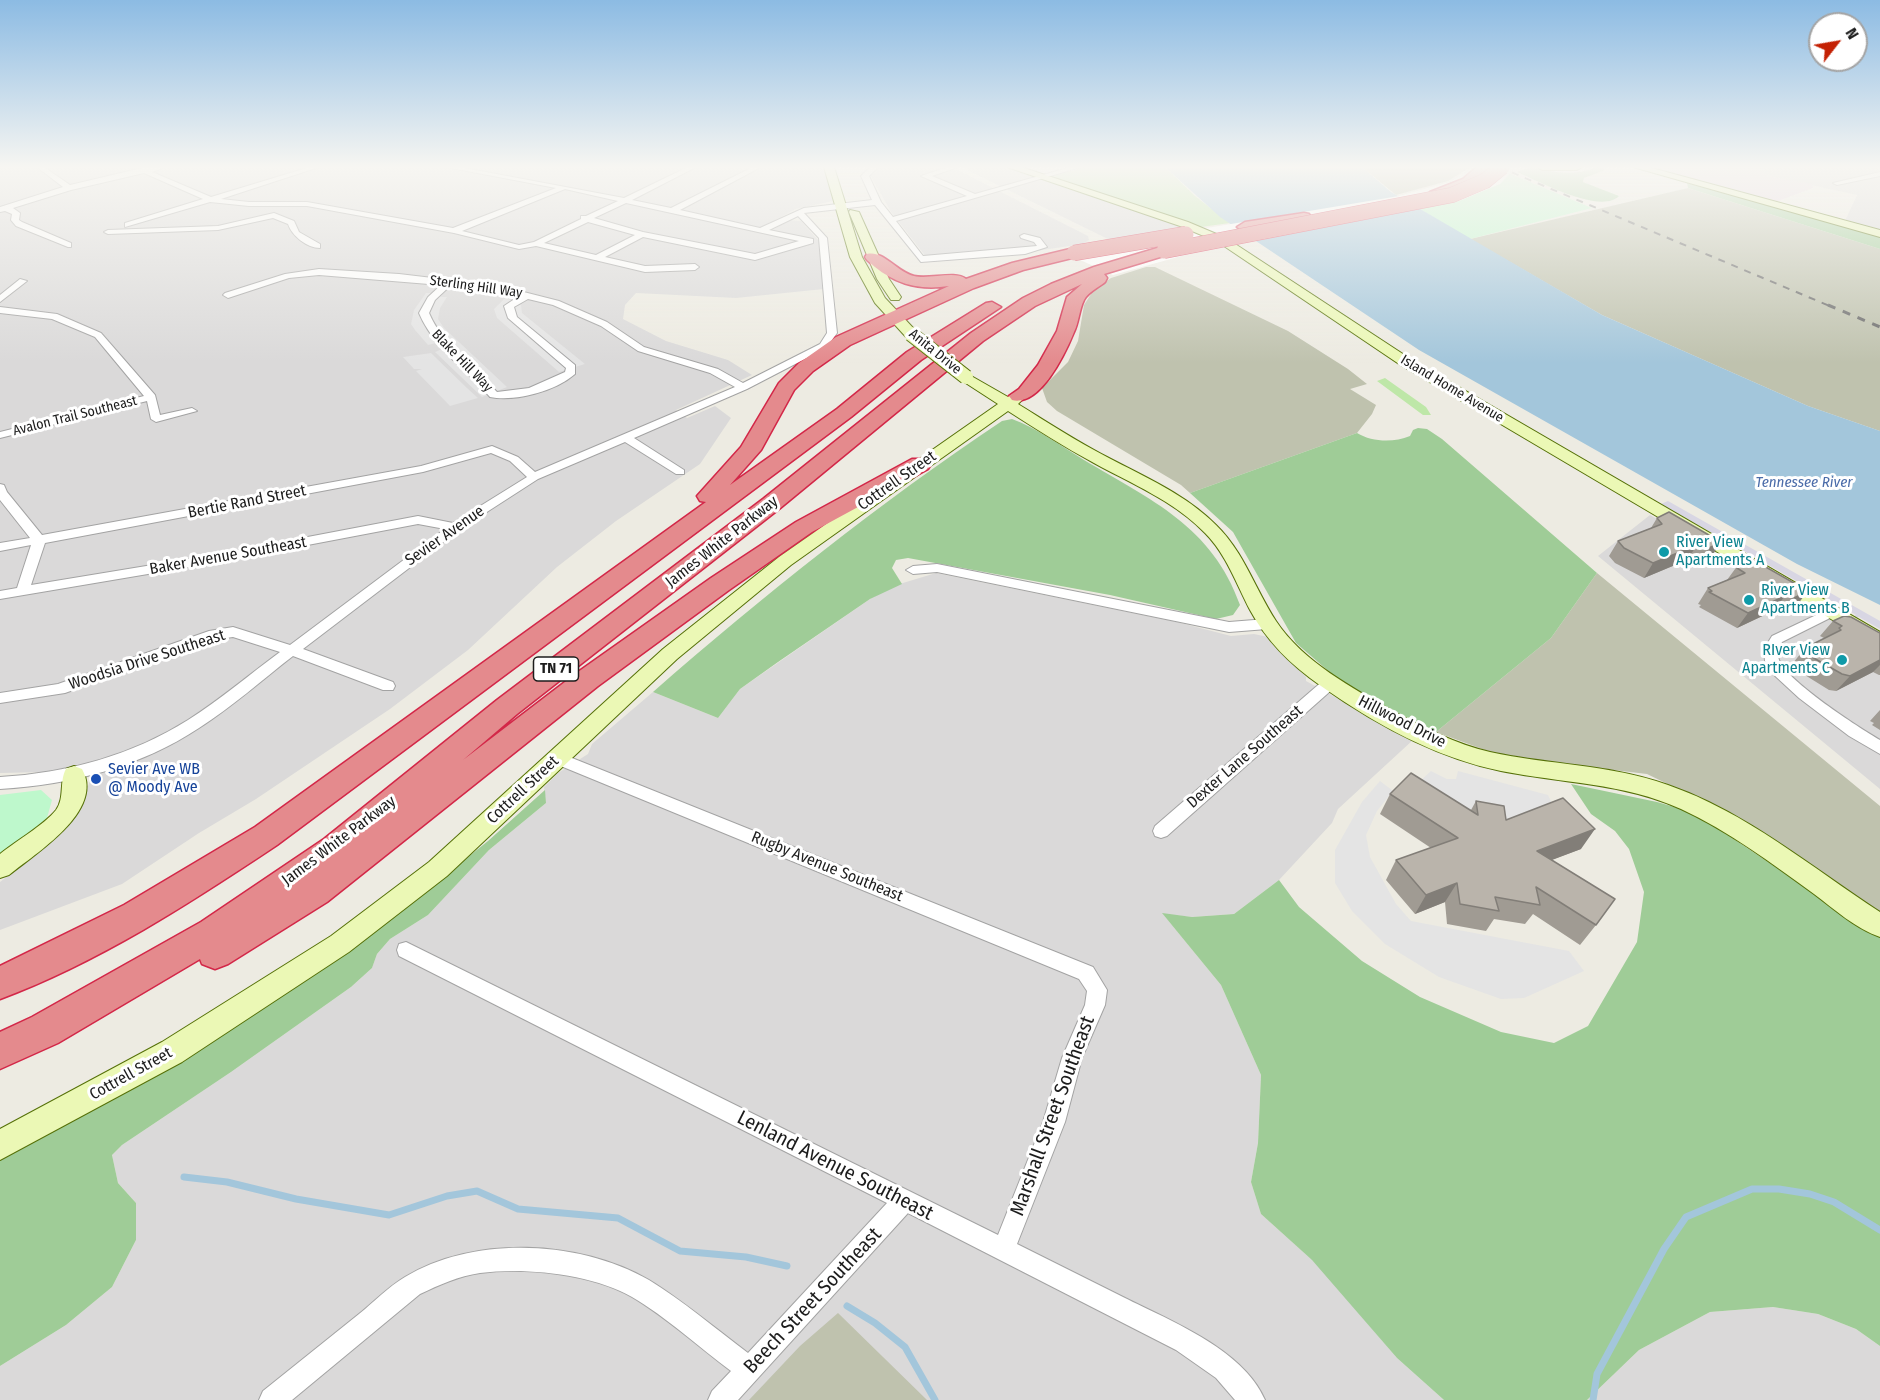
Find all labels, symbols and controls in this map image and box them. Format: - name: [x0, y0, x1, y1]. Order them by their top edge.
- north arrow: [1808, 12, 1868, 72]
- text: N: [1842, 24, 1863, 43]
- street label: Sterling Hill Way: [429, 272, 523, 302]
- street label: Blake Hill Way: [428, 326, 496, 396]
- street label: Anita Drive: [905, 326, 965, 378]
- street label: Island Home Avenue: [1397, 352, 1507, 426]
- street label: Avalon Trail Southeast: [11, 392, 139, 440]
- street label: Cottrell Street: [854, 447, 940, 515]
- water label: Tennessee River: [1756, 474, 1852, 492]
- street label: Bertie Rand Street: [186, 481, 308, 523]
- street label: James White Parkway: [662, 492, 782, 592]
- street label: Sevier Avenue: [402, 502, 488, 570]
- street label: Baker Avenue Southeast: [148, 533, 308, 579]
- place label: River View Apartments A: [1676, 533, 1764, 571]
- marker: River View Apartments A: [1657, 545, 1671, 559]
- place label: River View Apartments B: [1761, 581, 1850, 619]
- marker: River View Apartments B: [1742, 593, 1756, 607]
- street label: Woodsia Drive Southeast: [66, 626, 228, 694]
- place label: RIver View Apartments C: [1742, 641, 1830, 679]
- marker: RIver View Apartments C: [1835, 653, 1849, 667]
- road number: TN 71: [534, 657, 578, 681]
- street label: Hillwood Drive: [1355, 692, 1449, 752]
- street label: Dexter Lane Southeast: [1183, 701, 1307, 813]
- street label: Cottrell Street: [483, 752, 563, 828]
- place label: Sevier Ave WB @ Moody Ave: [108, 760, 200, 798]
- marker: Sevier Ave WB @ Moody Ave: [89, 772, 103, 786]
- street label: James White Parkway: [278, 792, 400, 890]
- street label: Rugby Avenue Southeast: [748, 828, 906, 906]
- street label: Marshall Street Southeast: [1006, 1013, 1100, 1219]
- street label: Cottrell Street: [86, 1043, 176, 1105]
- street label: Lenland Avenue Southeast: [733, 1106, 937, 1226]
- street label: Beech Street Southeast: [739, 1223, 887, 1379]

